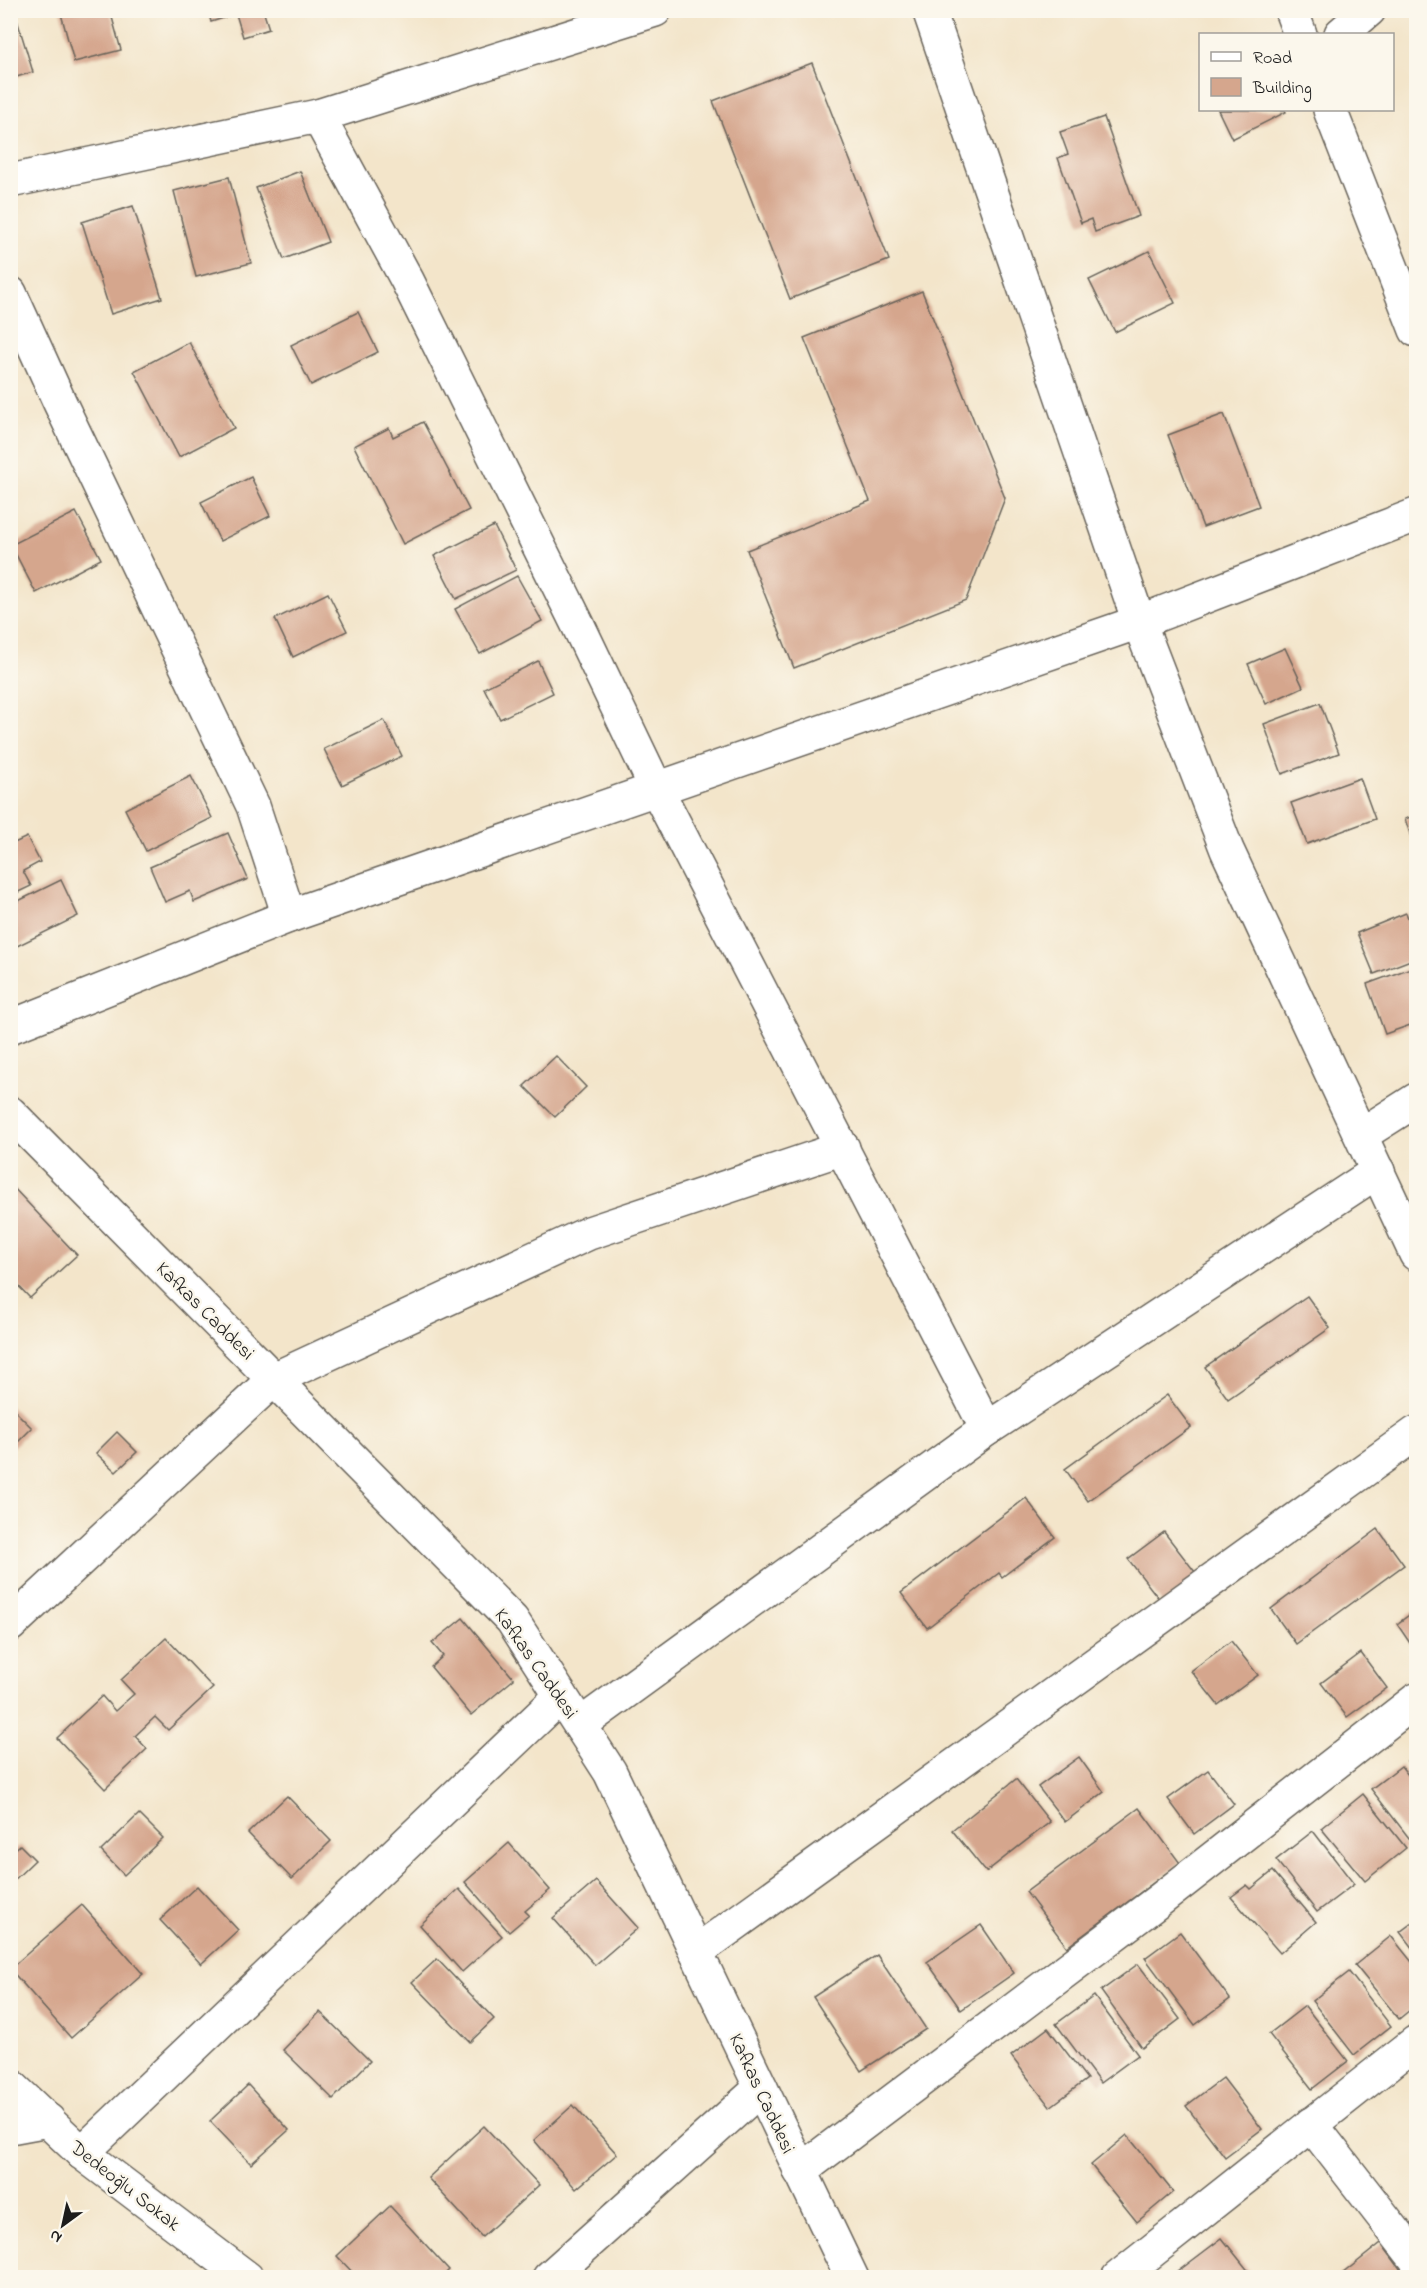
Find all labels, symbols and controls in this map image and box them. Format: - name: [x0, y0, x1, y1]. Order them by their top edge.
- legend: [1199, 33, 1394, 111]
- text: Road: [1253, 46, 1292, 72]
- text: Building: [1252, 76, 1312, 103]
- street label: Kafkas Caddesi: [148, 1256, 260, 1368]
- street label: Kafkas Caddesi: [486, 1603, 584, 1726]
- street label: Kafkas Caddesi: [720, 2029, 801, 2159]
- street label: Dedeoğlu Sokak: [62, 2134, 186, 2240]
- north arrow: [33, 2195, 93, 2255]
- text: N: [45, 2223, 67, 2249]

